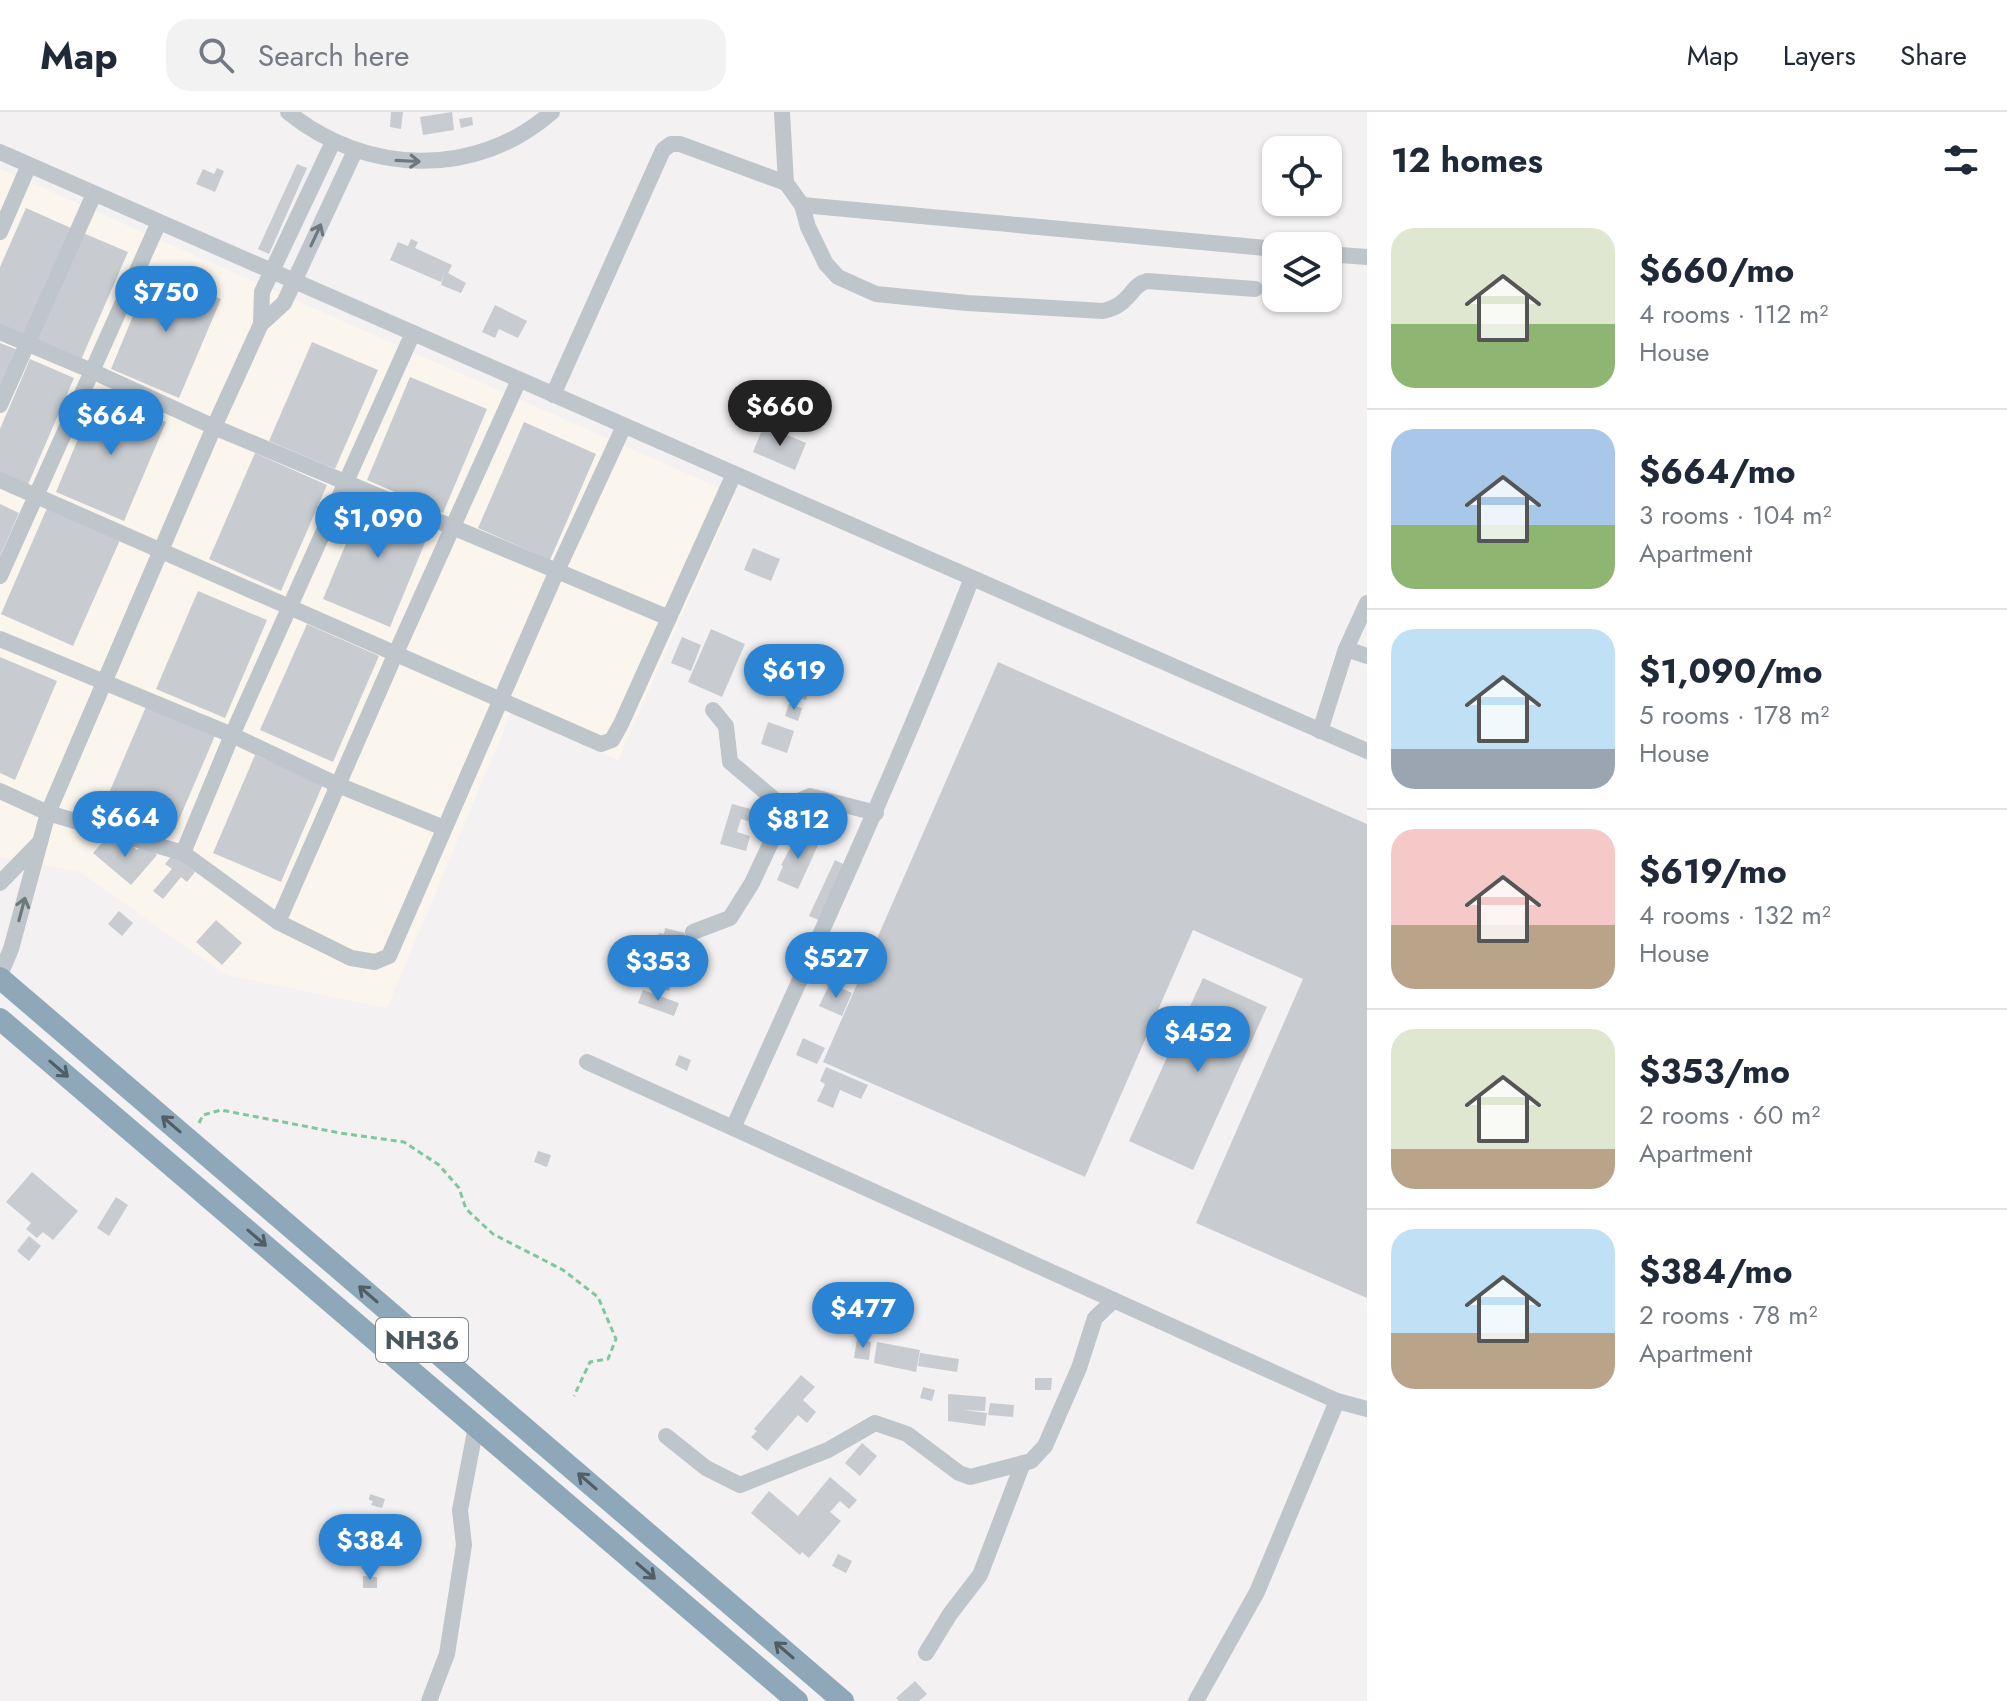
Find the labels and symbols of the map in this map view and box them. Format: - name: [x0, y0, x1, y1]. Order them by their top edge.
- one-way arrow: [394, 153, 421, 168]
- one-way arrow: [309, 223, 324, 247]
- pin: $750: [119, 266, 213, 334]
- pin: $660: [733, 380, 827, 448]
- pin: $664: [64, 389, 158, 457]
- pin: $1,090: [313, 492, 443, 560]
- pin: $619: [747, 644, 841, 712]
- pin: $664: [78, 791, 172, 859]
- pin: $812: [751, 793, 845, 861]
- one-way arrow: [15, 896, 30, 922]
- pin: $527: [789, 932, 883, 1000]
- pin: $353: [611, 935, 705, 1003]
- pin: $452: [1151, 1006, 1245, 1074]
- one-way arrow: [49, 1060, 69, 1078]
- one-way arrow: [161, 1116, 181, 1134]
- one-way arrow: [246, 1229, 267, 1247]
- pin: $477: [816, 1282, 910, 1350]
- one-way arrow: [358, 1285, 379, 1303]
- road number: NH36: [376, 1318, 468, 1362]
- one-way arrow: [577, 1472, 597, 1490]
- pin: $384: [323, 1514, 417, 1582]
- one-way arrow: [635, 1562, 656, 1580]
- one-way arrow: [774, 1641, 795, 1659]

